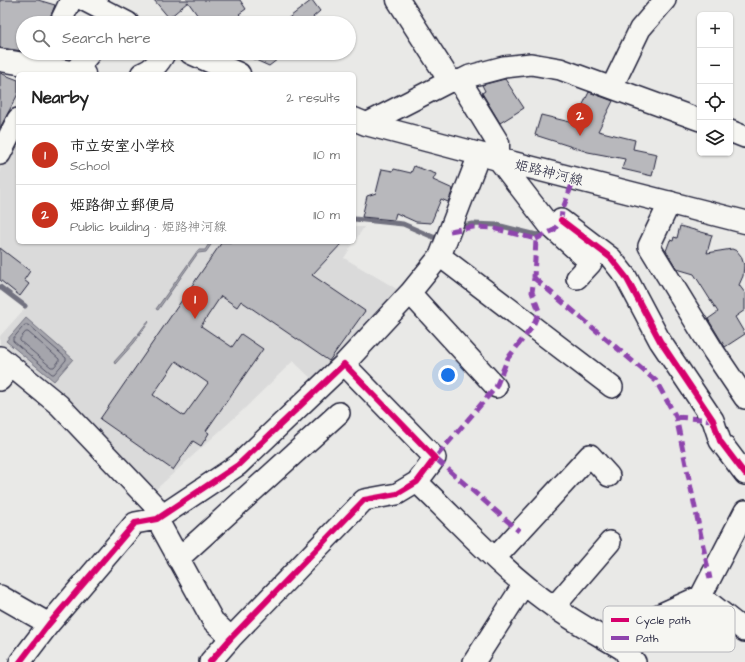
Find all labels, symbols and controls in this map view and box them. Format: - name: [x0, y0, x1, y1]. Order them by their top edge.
- map controls: [697, 12, 733, 156]
- button: +: [697, 12, 733, 48]
- search box: [16, 16, 356, 60]
- icon: search: [30, 27, 52, 49]
- text: Search here: [62, 28, 151, 49]
- button: −: [697, 48, 733, 84]
- button: locate: [697, 84, 733, 120]
- text: Nearby: [32, 86, 89, 110]
- text: 2 results: [286, 89, 340, 107]
- pin: 2: [567, 103, 593, 136]
- button: layers: [697, 120, 733, 156]
- text: 市立安室小学校: [70, 136, 175, 157]
- text: 1: [44, 146, 46, 164]
- text: 110 m: [313, 146, 340, 164]
- street label: 姫路神河線: [512, 155, 585, 191]
- text: School: [70, 157, 110, 175]
- text: 姫路御立郵便局: [70, 195, 175, 216]
- text: 2: [41, 206, 49, 224]
- text: 110 m: [313, 206, 340, 224]
- text: Public building · 姫路神河線: [70, 218, 227, 236]
- pin: 1: [182, 286, 208, 319]
- your location: [438, 365, 458, 385]
- legend: [603, 606, 735, 652]
- text: Cycle path: [636, 613, 691, 629]
- text: Path: [636, 631, 659, 646]

